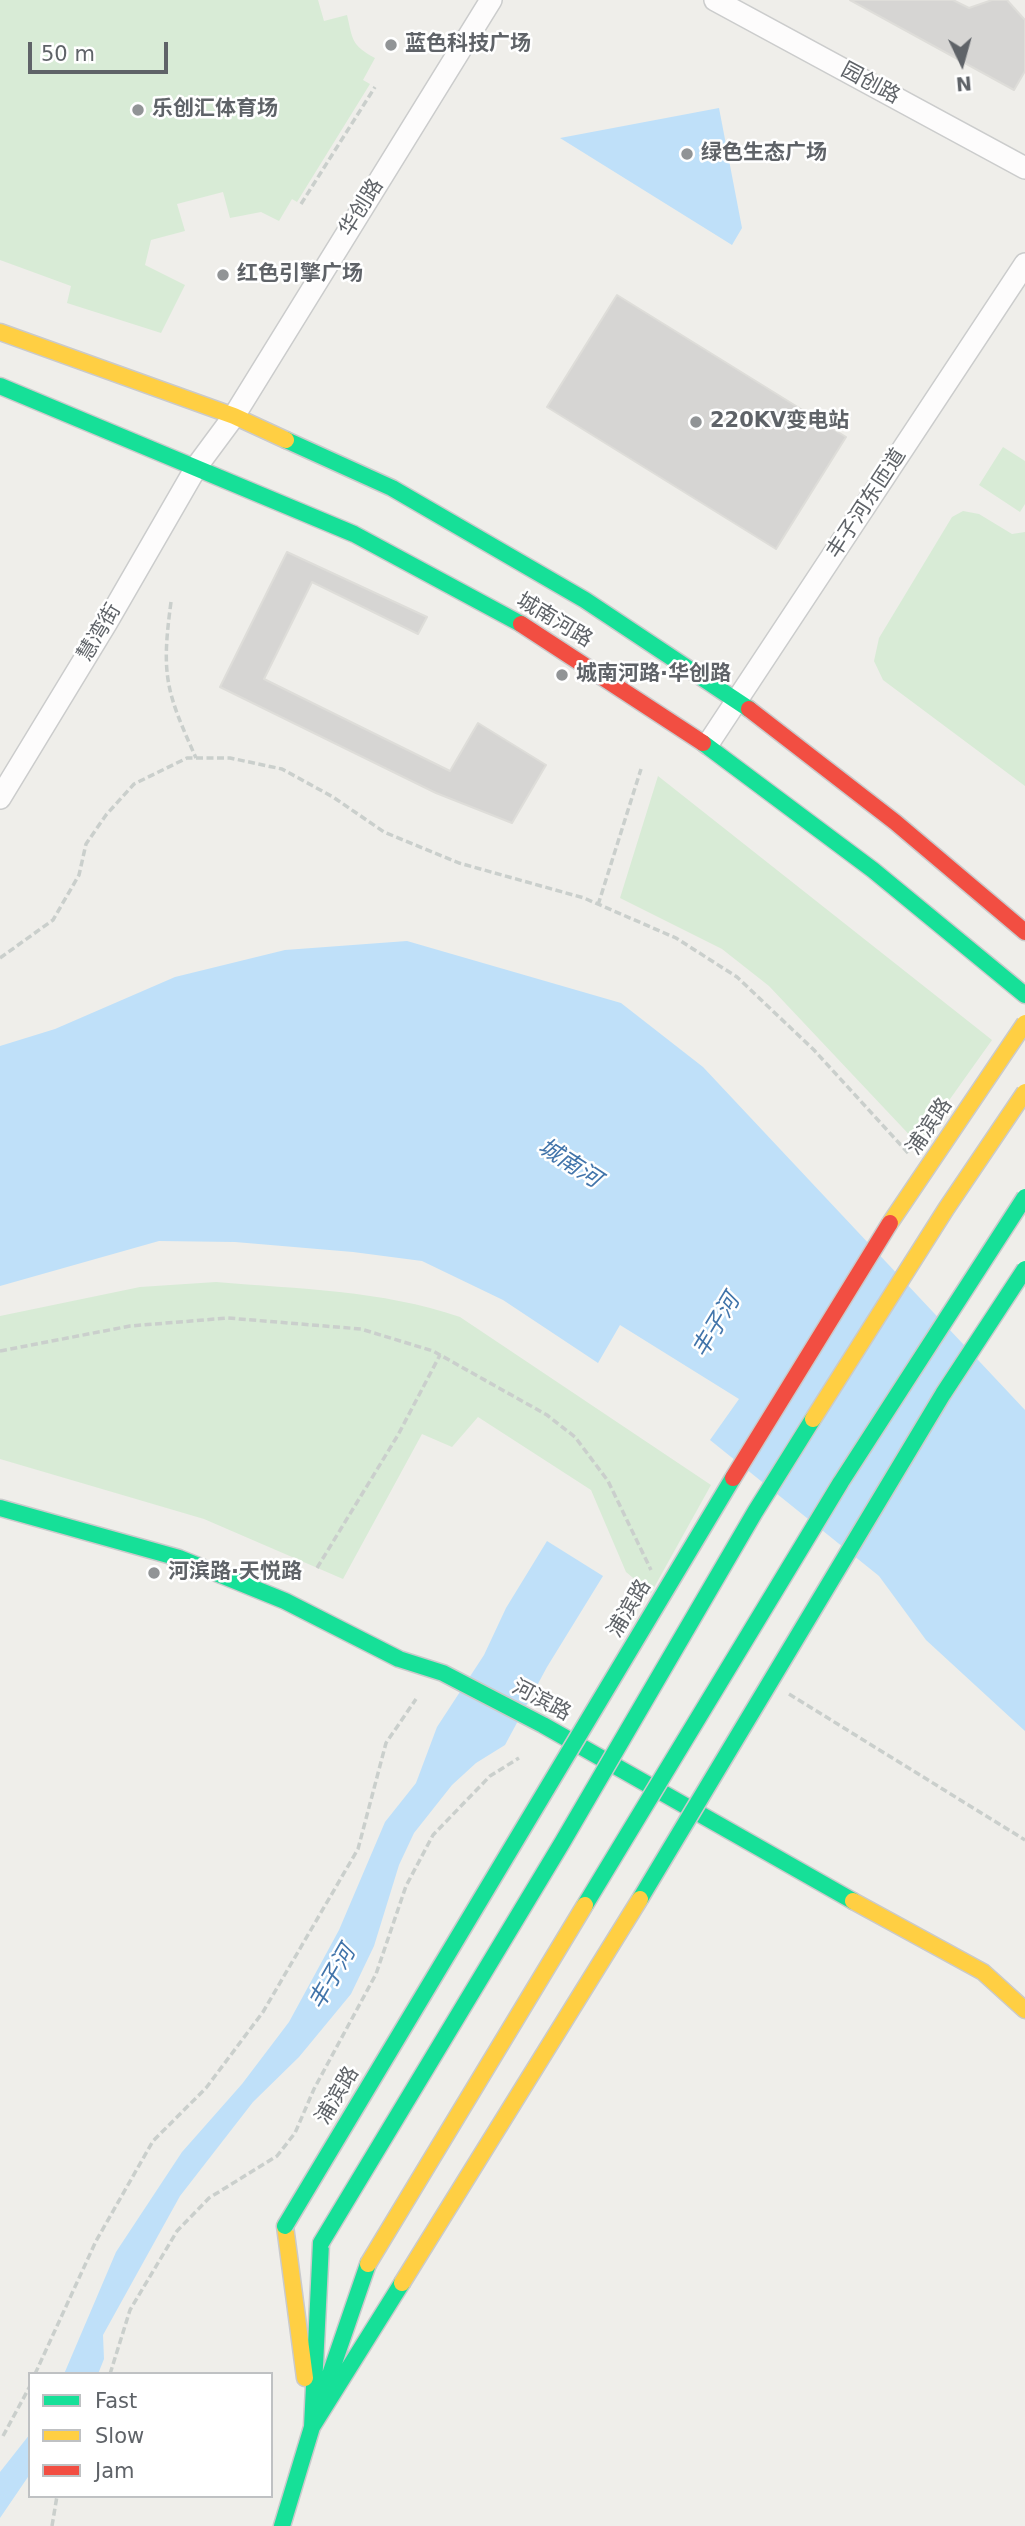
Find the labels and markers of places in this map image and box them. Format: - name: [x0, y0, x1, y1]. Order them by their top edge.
- place label: 蓝色科技广场: [405, 32, 531, 58]
- marker: 蓝色科技广场: [383, 37, 399, 53]
- place label: 乐创汇体育场: [152, 97, 278, 123]
- marker: 乐创汇体育场: [130, 102, 146, 118]
- place label: 绿色生态广场: [701, 141, 827, 167]
- marker: 绿色生态广场: [679, 146, 695, 162]
- place label: 红色引擎广场: [237, 262, 363, 288]
- marker: 红色引擎广场: [215, 267, 231, 283]
- place label: 220KV变电站: [710, 409, 849, 435]
- marker: 220KV变电站: [688, 414, 704, 430]
- place label: 城南河路·华创路: [576, 662, 731, 688]
- marker: 城南河路·华创路: [554, 667, 570, 683]
- place label: 河滨路·天悦路: [168, 1560, 302, 1586]
- marker: 河滨路·天悦路: [146, 1565, 162, 1581]

